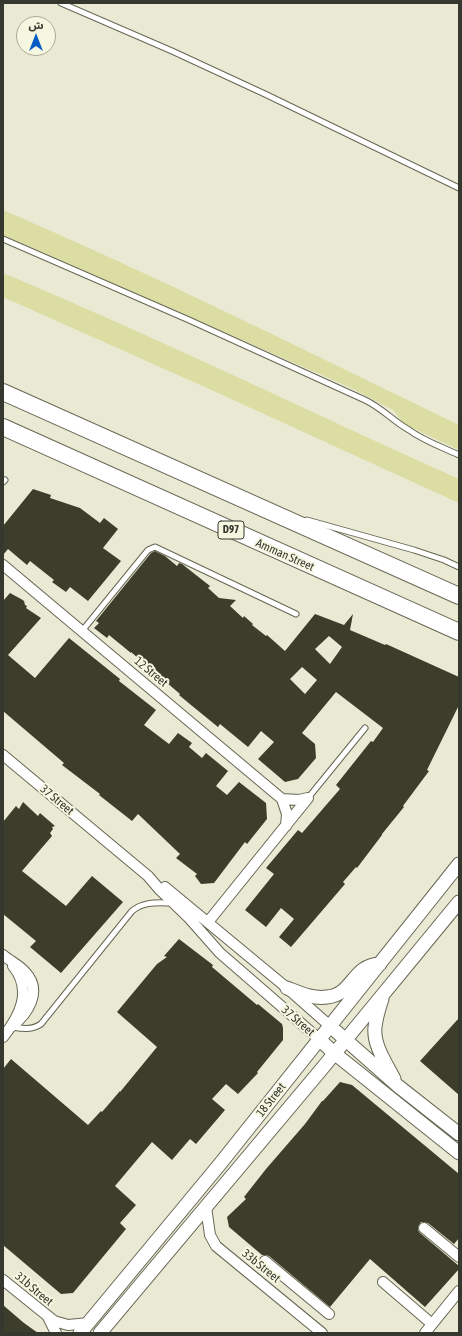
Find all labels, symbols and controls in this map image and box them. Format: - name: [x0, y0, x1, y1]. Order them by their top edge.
- north arrow: [16, 16, 56, 56]
- text: ش: [28, 19, 44, 31]
- road number: D97: [218, 521, 244, 539]
- street label: Amman Street: [254, 536, 316, 574]
- street label: 12 Street: [131, 654, 171, 690]
- street label: 37 Street: [37, 782, 77, 818]
- street label: 37 Street: [278, 1003, 318, 1039]
- street label: 18 Street: [253, 1080, 289, 1120]
- street label: 33b Street: [239, 1246, 283, 1286]
- street label: 31b Street: [12, 1269, 56, 1309]

